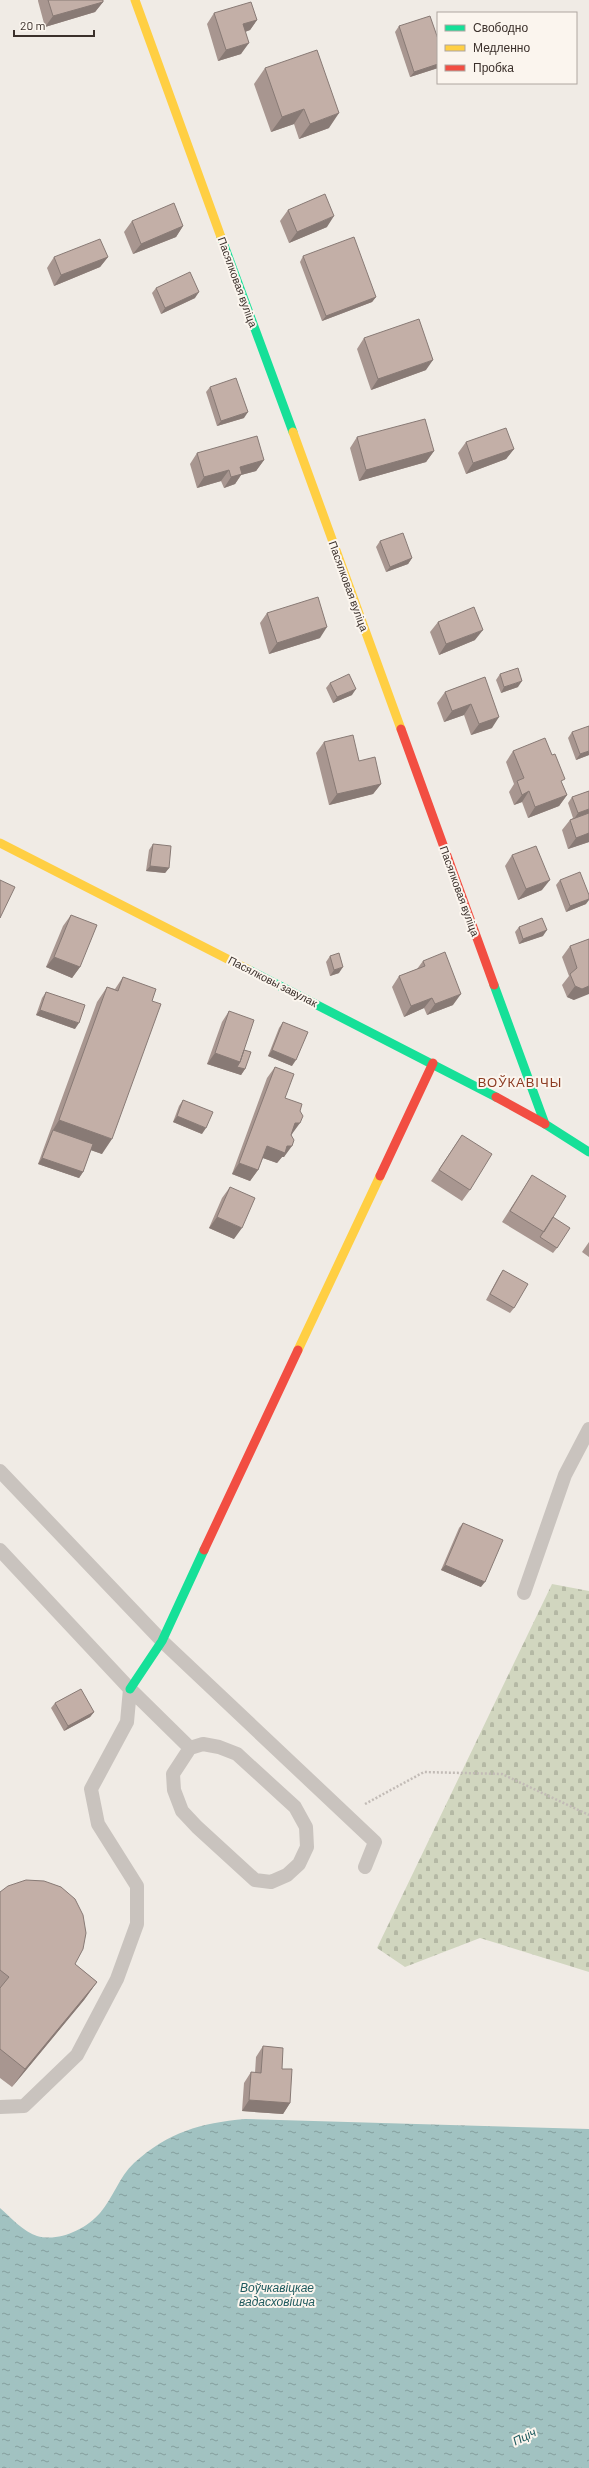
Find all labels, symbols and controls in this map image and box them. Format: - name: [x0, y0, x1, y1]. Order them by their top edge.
- scale bar: [14, 12, 94, 38]
- legend: [437, 12, 577, 84]
- text: 20 m: [20, 18, 46, 32]
- text: Свободно: [473, 20, 528, 35]
- text: Медленно: [473, 40, 530, 55]
- text: Пробка: [473, 60, 514, 75]
- street label: Пасялковая вуліца: [216, 235, 261, 330]
- street label: Пасялковая вуліца: [327, 539, 372, 634]
- street label: Пасялковая вуліца: [438, 844, 483, 939]
- street label: Пасялковы завулак: [226, 953, 320, 1009]
- district label: ВОЎКАВІЧЫ: [478, 1074, 562, 1090]
- water label: Воўчкавіцкае вадасховішча: [239, 2280, 315, 2308]
- water label: Пціч: [510, 2424, 538, 2449]

